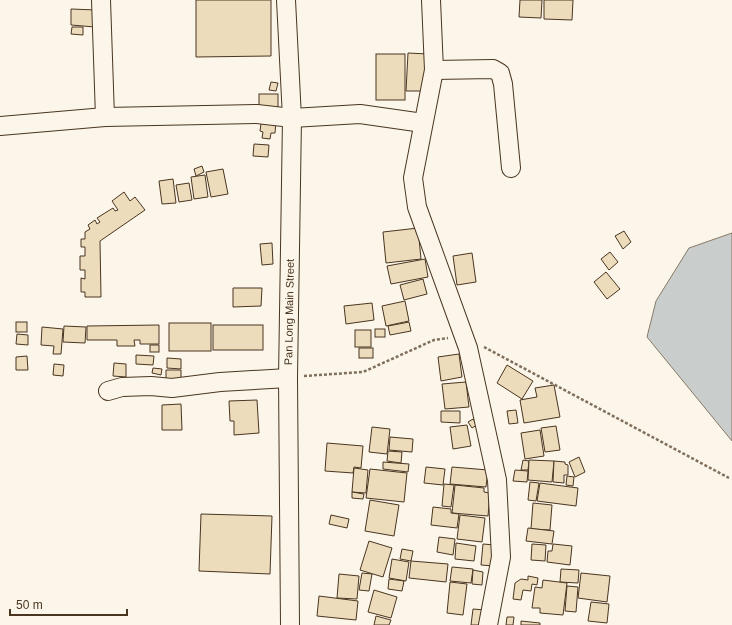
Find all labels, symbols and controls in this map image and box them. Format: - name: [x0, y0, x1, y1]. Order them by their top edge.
- street label: Pan Long Main Street: [282, 259, 296, 365]
- scale bar: [10, 591, 127, 617]
- text: 50 m: [16, 598, 43, 612]

